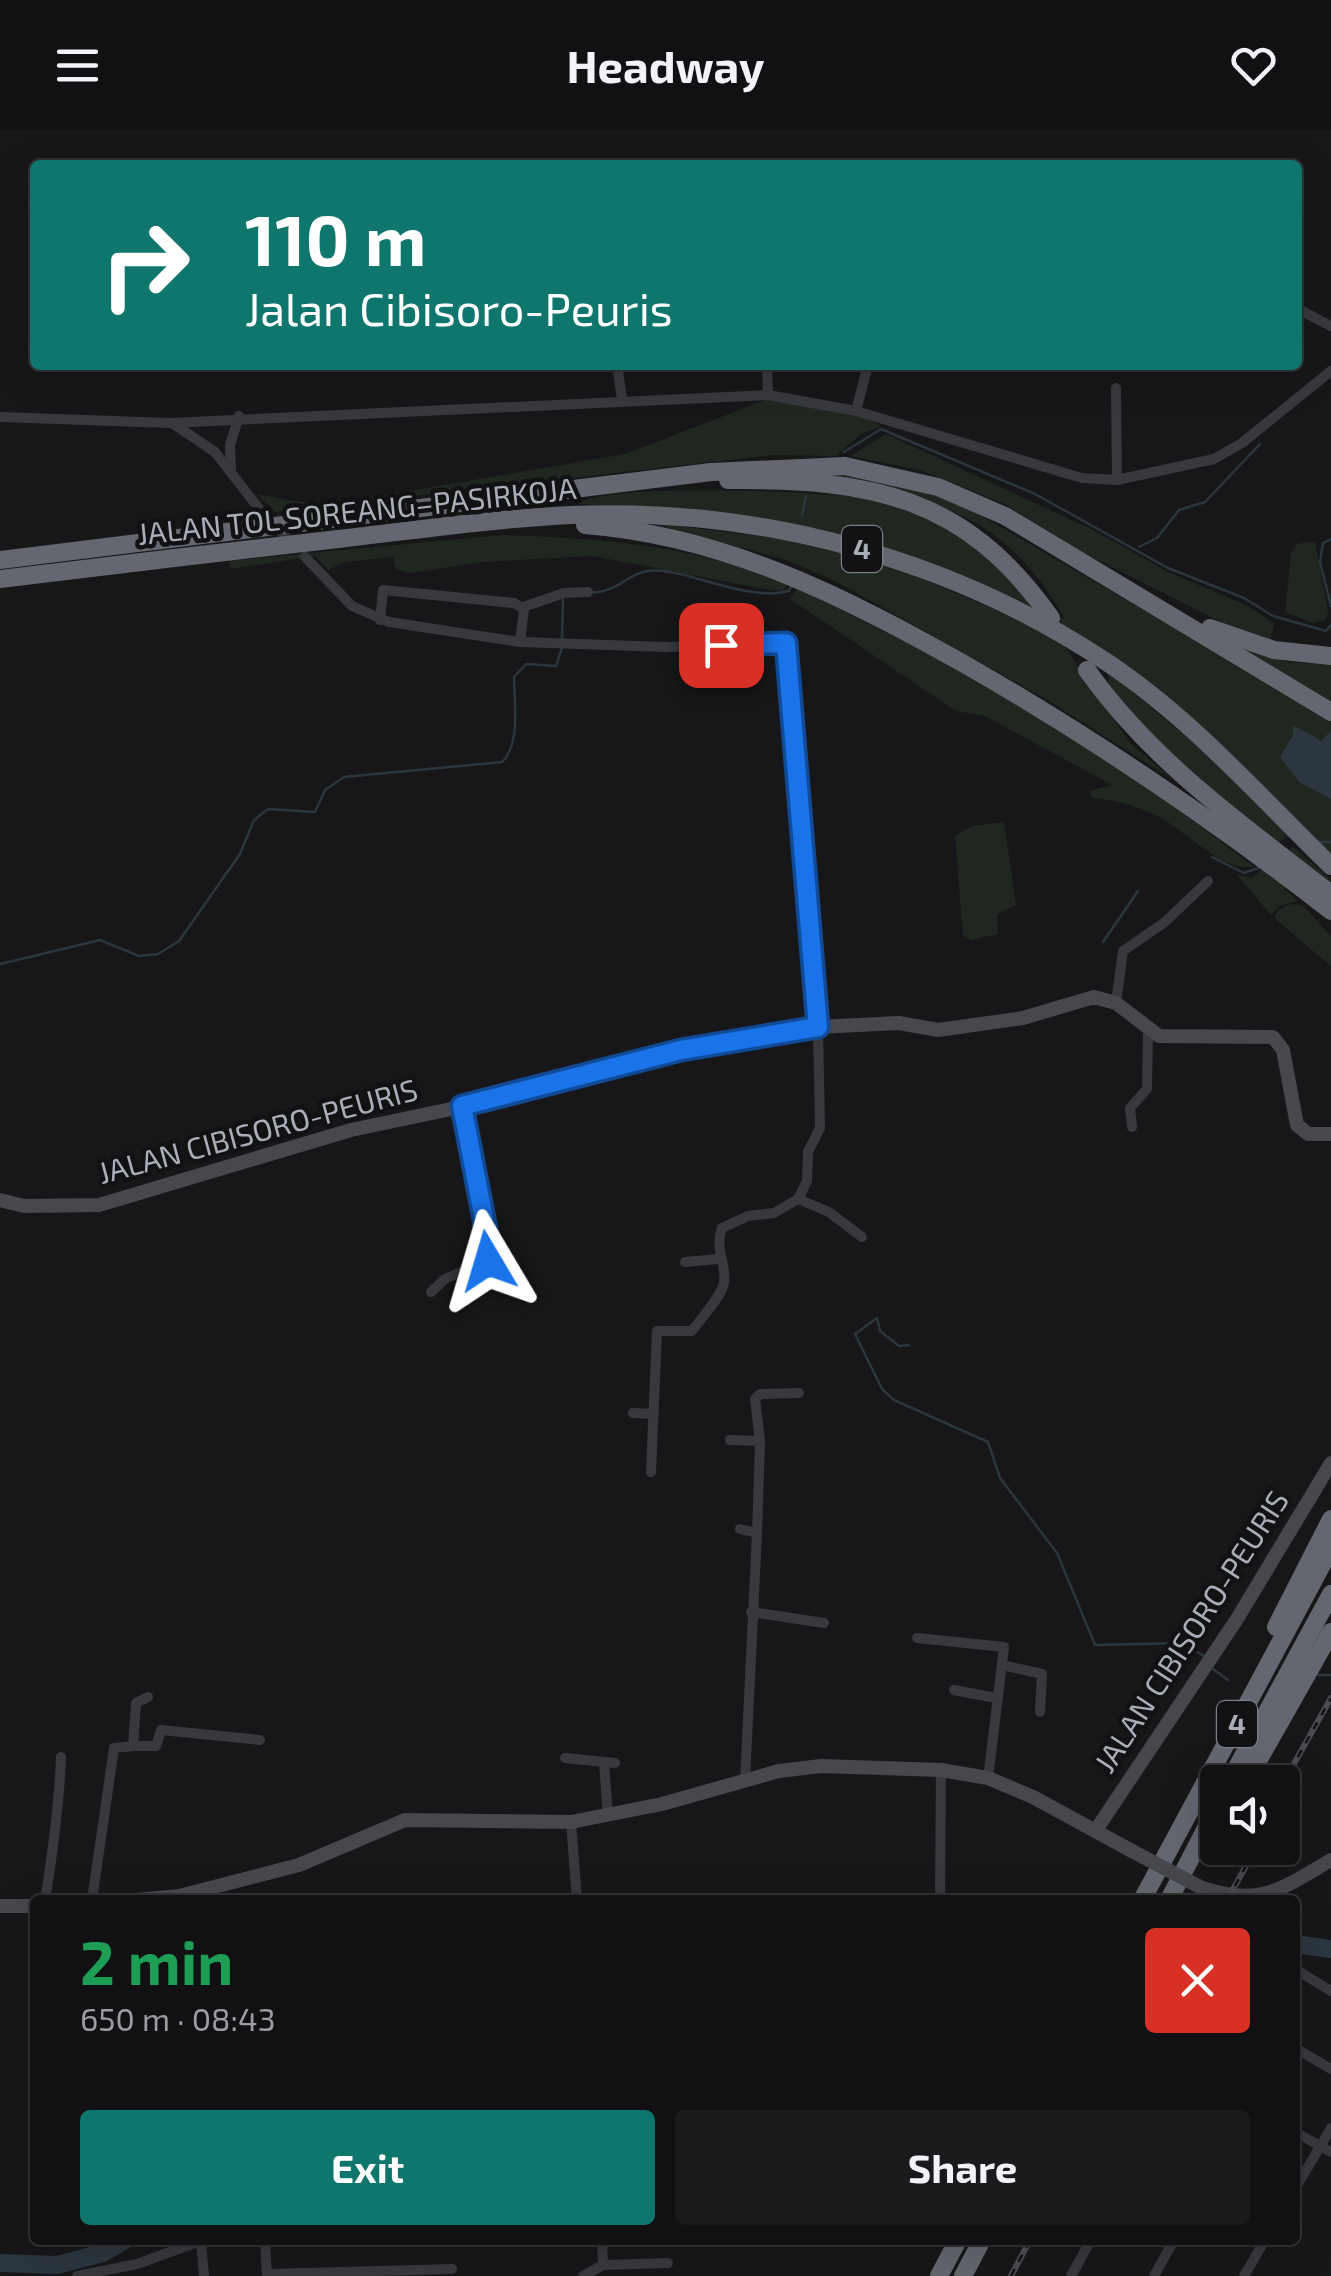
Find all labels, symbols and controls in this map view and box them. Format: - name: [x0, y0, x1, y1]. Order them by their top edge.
- icon: menu: [50, 38, 105, 93]
- text: Headway: [567, 38, 764, 92]
- icon: heart: [1226, 38, 1281, 93]
- text: 110 m: [245, 196, 426, 280]
- icon: right: [80, 200, 210, 330]
- text: Jalan Cibisoro-Peuris: [245, 281, 673, 335]
- street label: JALAN TOL SOREANG–PASIRKOJA: [136, 469, 578, 551]
- road number: 4: [842, 526, 882, 572]
- pin: [679, 603, 764, 688]
- icon: arrive: [694, 618, 749, 673]
- street label: JALAN CIBISORO-PEURIS: [94, 1070, 421, 1190]
- position arrow: [436, 1209, 540, 1313]
- street label: JALAN CIBISORO-PEURIS: [1086, 1483, 1295, 1779]
- road number: 4: [1217, 1701, 1257, 1747]
- map controls: [1200, 1765, 1300, 1865]
- button: sound: [1200, 1765, 1300, 1865]
- text: 2 min: [80, 1925, 233, 1997]
- button: close: [1145, 1928, 1250, 2033]
- text: 650 m · 08:43: [80, 1999, 276, 2037]
- button: Exit: [80, 2110, 655, 2225]
- button: Share: [675, 2110, 1250, 2225]

